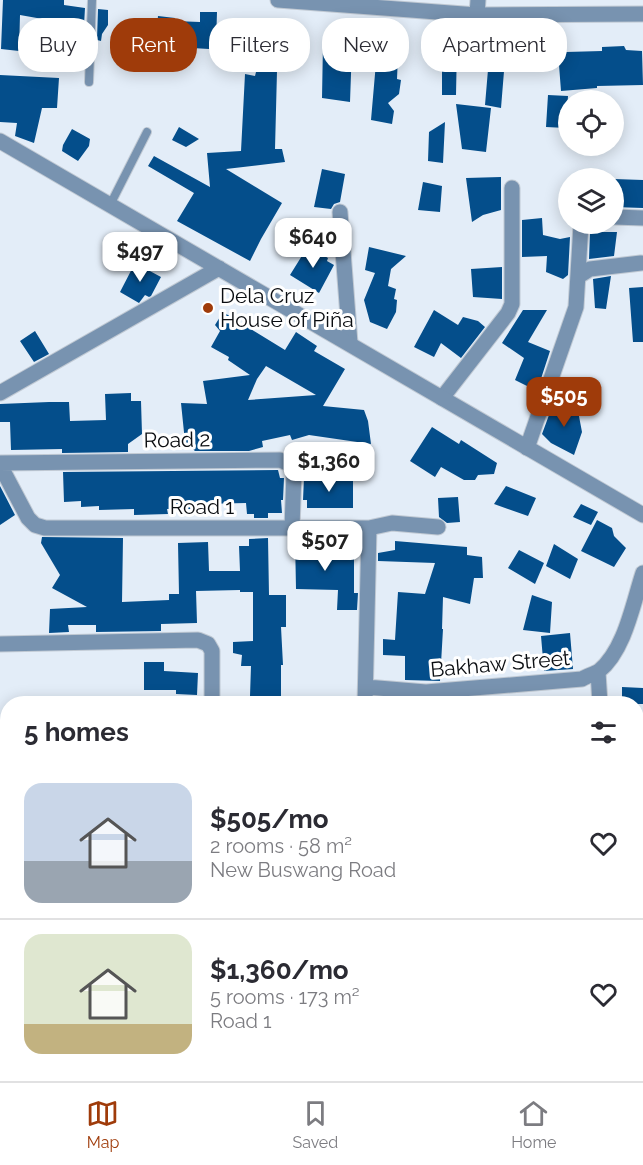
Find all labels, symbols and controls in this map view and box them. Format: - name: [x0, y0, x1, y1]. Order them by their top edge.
- chip: Buy: [18, 18, 98, 72]
- chip: Rent: [110, 18, 197, 72]
- chip: Filters: [209, 18, 310, 72]
- chip: New: [322, 18, 409, 72]
- chip: Apartment: [421, 18, 567, 72]
- map controls: [558, 90, 624, 234]
- button: locate: [558, 90, 624, 156]
- button: layers: [558, 168, 624, 234]
- pin: $640: [277, 218, 349, 269]
- text: $640: [289, 225, 337, 249]
- pin: $497: [104, 232, 176, 283]
- text: $497: [116, 239, 164, 263]
- place label: Dela Cruz House of Piña: [220, 283, 354, 332]
- marker: Dela Cruz House of Piña: [201, 301, 215, 315]
- pin: $505: [528, 377, 600, 428]
- text: $505: [540, 384, 588, 408]
- street label: Road 2: [143, 426, 211, 453]
- pin: $1,360: [280, 442, 378, 493]
- text: $1,360: [298, 449, 360, 473]
- street label: Road 1: [170, 494, 234, 519]
- pin: $507: [289, 521, 361, 572]
- text: $507: [301, 528, 349, 552]
- street label: Bakhaw Street: [429, 645, 571, 682]
- icon: filters: [587, 716, 620, 749]
- text: 5 homes: [24, 717, 129, 747]
- text: $505/mo: [210, 804, 329, 834]
- icon: home: [72, 807, 144, 879]
- icon: heart: [587, 827, 620, 860]
- text: 2 rooms · 58 m²: [210, 834, 352, 858]
- text: New Buswang Road: [210, 858, 396, 882]
- text: $1,360/mo: [210, 955, 349, 985]
- icon: home: [72, 958, 144, 1030]
- icon: heart: [587, 978, 620, 1011]
- text: 5 rooms · 173 m²: [210, 985, 360, 1009]
- text: Road 1: [210, 1009, 272, 1033]
- tab: Map: [86, 1097, 119, 1152]
- tab: Saved: [292, 1097, 338, 1152]
- tab: Home: [511, 1097, 556, 1152]

